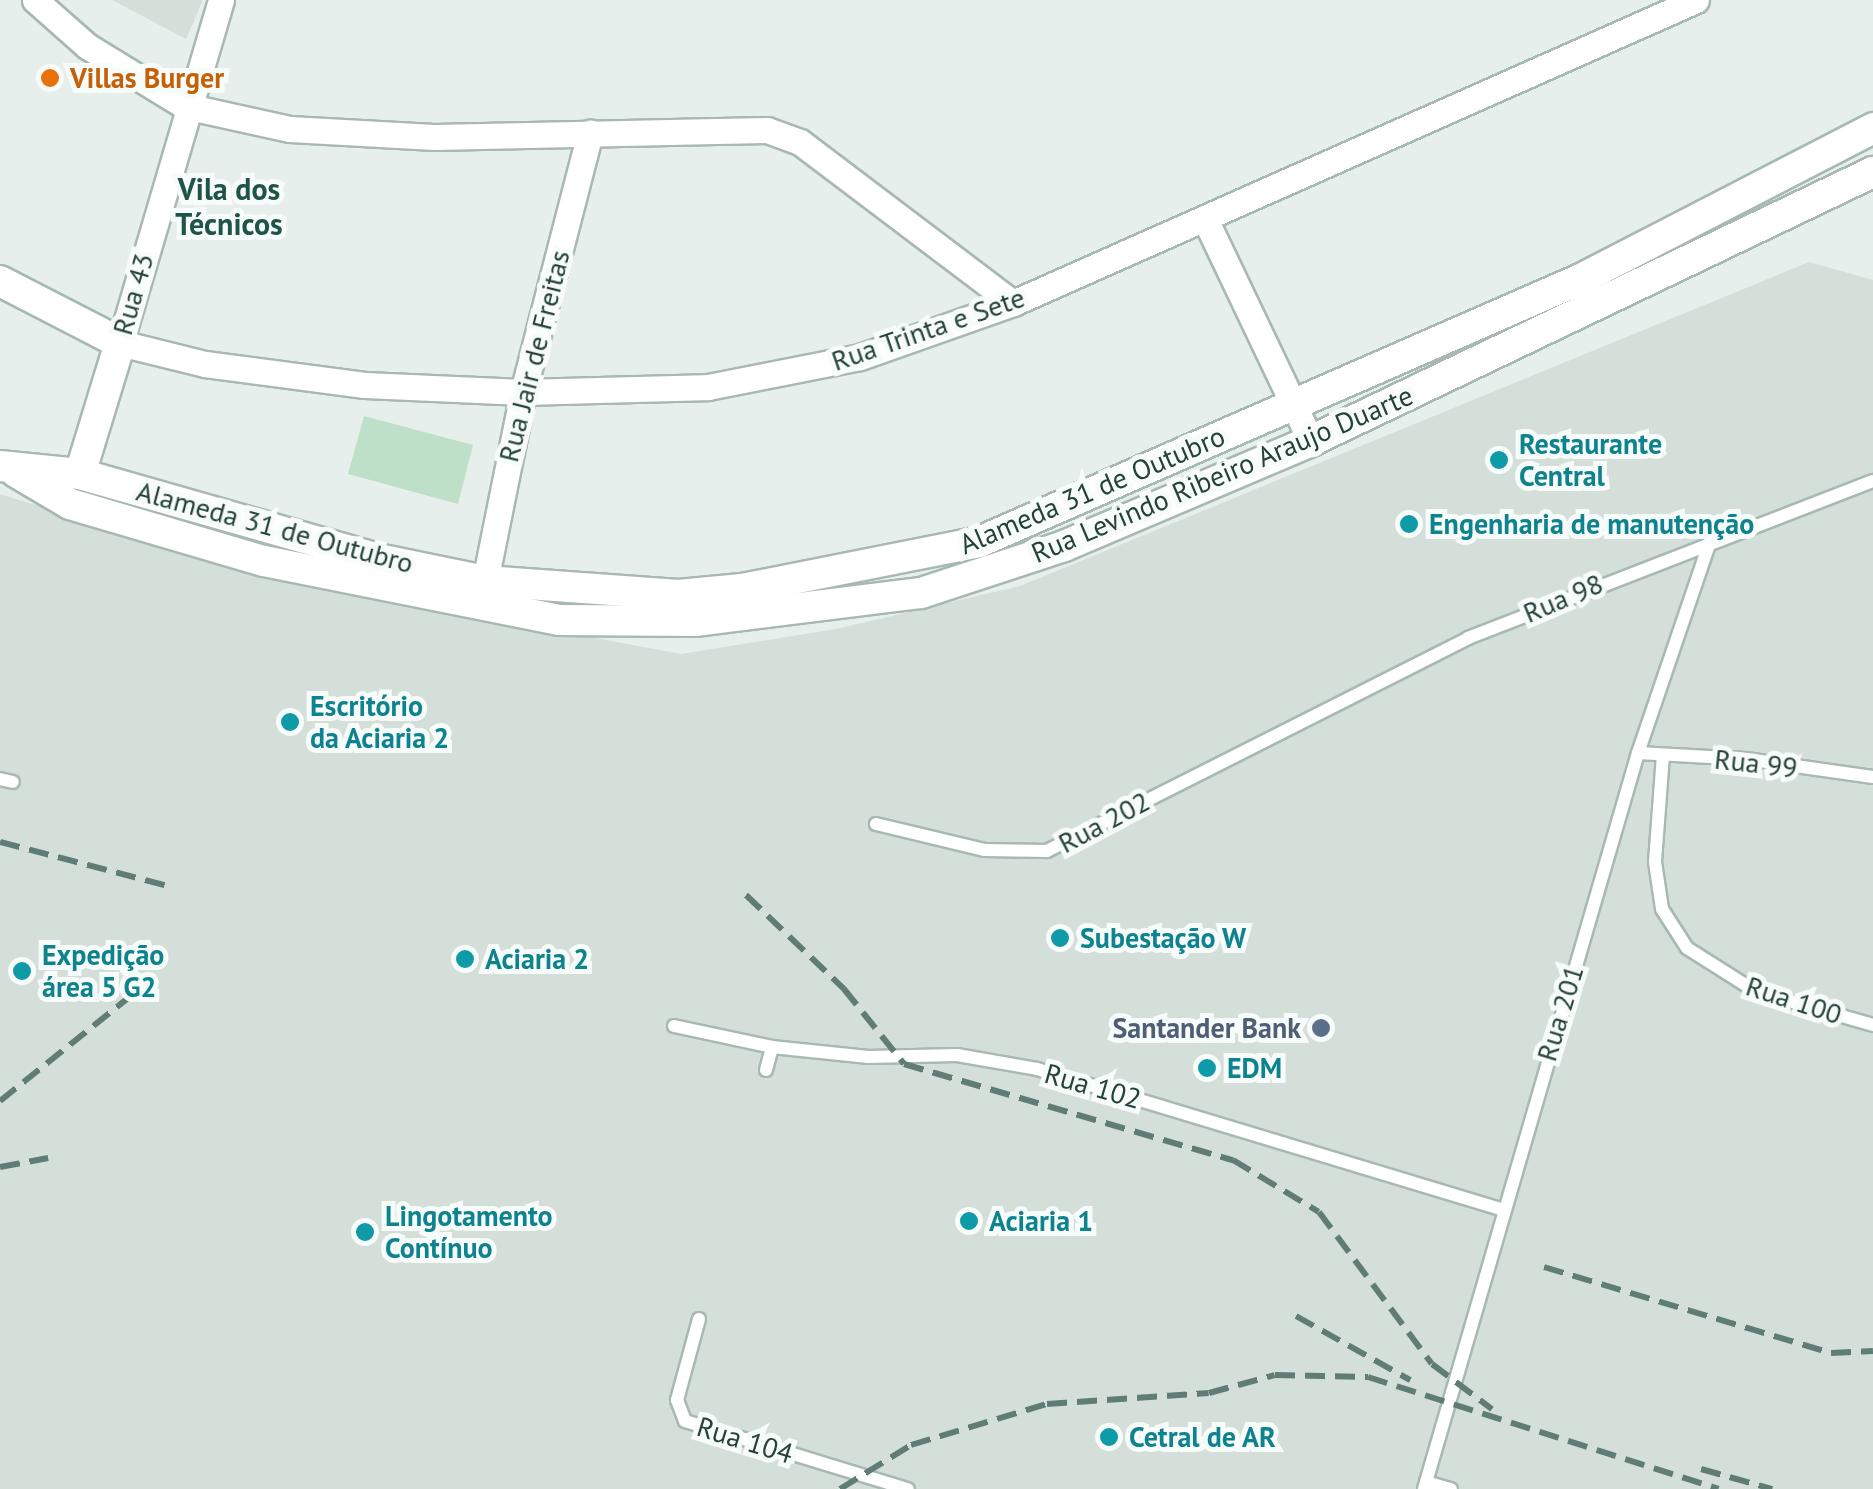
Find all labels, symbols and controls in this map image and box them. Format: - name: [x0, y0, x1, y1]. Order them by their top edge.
- place label: Villas Burger: [70, 61, 224, 95]
- marker: Villas Burger: [39, 67, 61, 89]
- district label: Vila dos Técnicos: [175, 171, 283, 242]
- street label: Rua Jair de Freitas: [491, 247, 577, 465]
- street label: Rua 43: [105, 249, 161, 339]
- street label: Rua Trinta e Sete: [827, 280, 1029, 378]
- street label: Rua Levindo Ribeiro Araujo Duarte: [1026, 378, 1418, 570]
- street label: Alameda 31 de Outubro: [954, 419, 1230, 561]
- place label: Restaurante Central: [1519, 427, 1662, 493]
- marker: Restaurante Central: [1488, 449, 1510, 471]
- street label: Alameda 31 de Outubro: [133, 474, 417, 580]
- place label: Engenharia de manutenção: [1429, 507, 1754, 541]
- marker: Engenharia de manutenção: [1398, 513, 1420, 535]
- street label: Rua 98: [1518, 566, 1608, 630]
- place label: Escritório da Aciaria 2: [310, 689, 450, 755]
- marker: Escritório da Aciaria 2: [279, 711, 301, 733]
- street label: Rua 99: [1713, 742, 1799, 784]
- street label: Rua 202: [1053, 784, 1155, 860]
- place label: Subestação W: [1080, 921, 1247, 955]
- marker: Subestação W: [1049, 927, 1071, 949]
- place label: Expedição área 5 G2: [42, 938, 164, 1004]
- place label: Aciaria 2: [485, 942, 589, 976]
- marker: Aciaria 2: [454, 948, 476, 970]
- marker: Expedição área 5 G2: [11, 960, 33, 982]
- street label: Rua 201: [1530, 961, 1590, 1065]
- street label: Rua 100: [1742, 969, 1846, 1031]
- place label: Santander Bank: [1112, 1011, 1301, 1045]
- marker: Santander Bank: [1310, 1017, 1332, 1039]
- place label: EDM: [1227, 1051, 1282, 1085]
- street label: Rua 102: [1041, 1056, 1145, 1116]
- marker: EDM: [1196, 1057, 1218, 1079]
- place label: Lingotamento Contínuo: [385, 1199, 553, 1265]
- place label: Aciaria 1: [989, 1204, 1093, 1238]
- marker: Aciaria 1: [958, 1210, 980, 1232]
- marker: Lingotamento Contínuo: [354, 1221, 376, 1243]
- street label: Rua 104: [693, 1410, 797, 1470]
- place label: Cetral de AR: [1129, 1420, 1277, 1454]
- marker: Cetral de AR: [1098, 1426, 1120, 1448]

